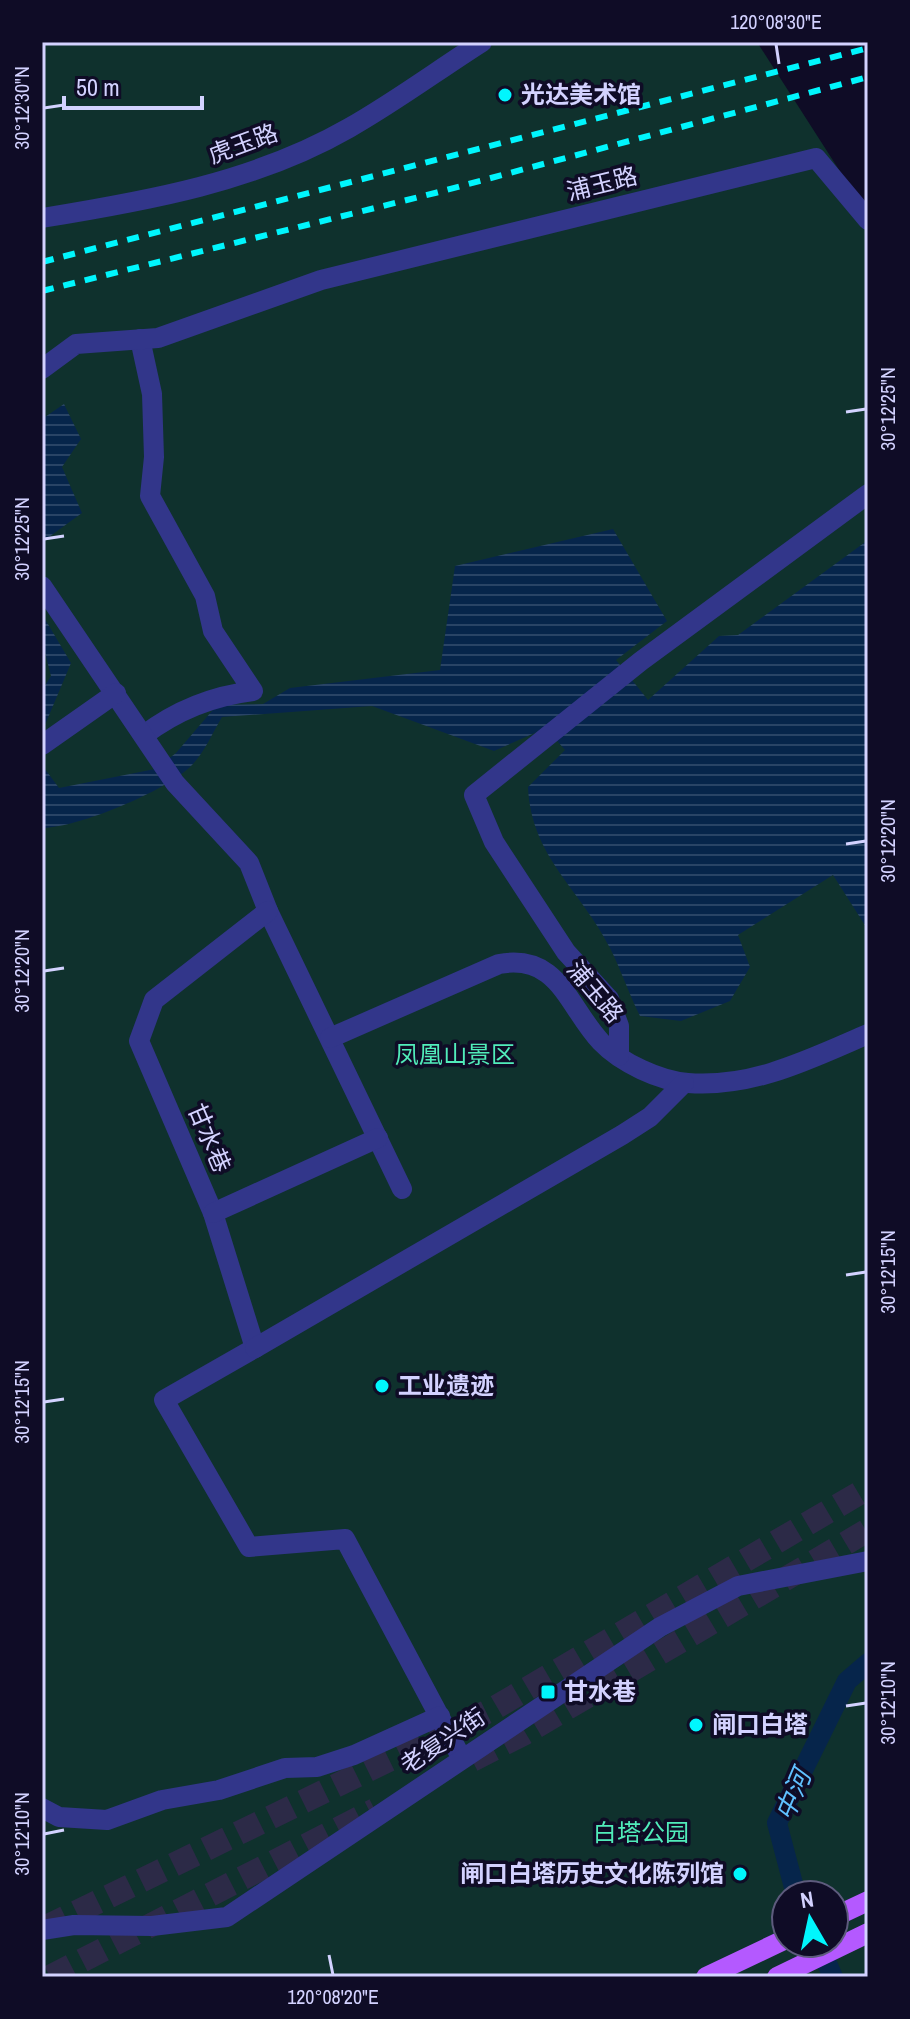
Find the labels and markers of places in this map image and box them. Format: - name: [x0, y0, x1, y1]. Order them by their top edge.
- place label: 光达美术馆: [521, 78, 641, 110]
- marker: 光达美术馆: [496, 86, 514, 104]
- place label: 工业遗迹: [398, 1369, 494, 1401]
- marker: 工业遗迹: [373, 1377, 391, 1395]
- place label: 甘水巷: [564, 1675, 636, 1707]
- marker: 甘水巷: [539, 1683, 557, 1701]
- place label: 闸口白塔: [712, 1708, 808, 1740]
- marker: 闸口白塔: [687, 1716, 705, 1734]
- place label: 闸口白塔历史文化陈列馆: [460, 1857, 724, 1889]
- marker: 闸口白塔历史文化陈列馆: [731, 1865, 749, 1883]

